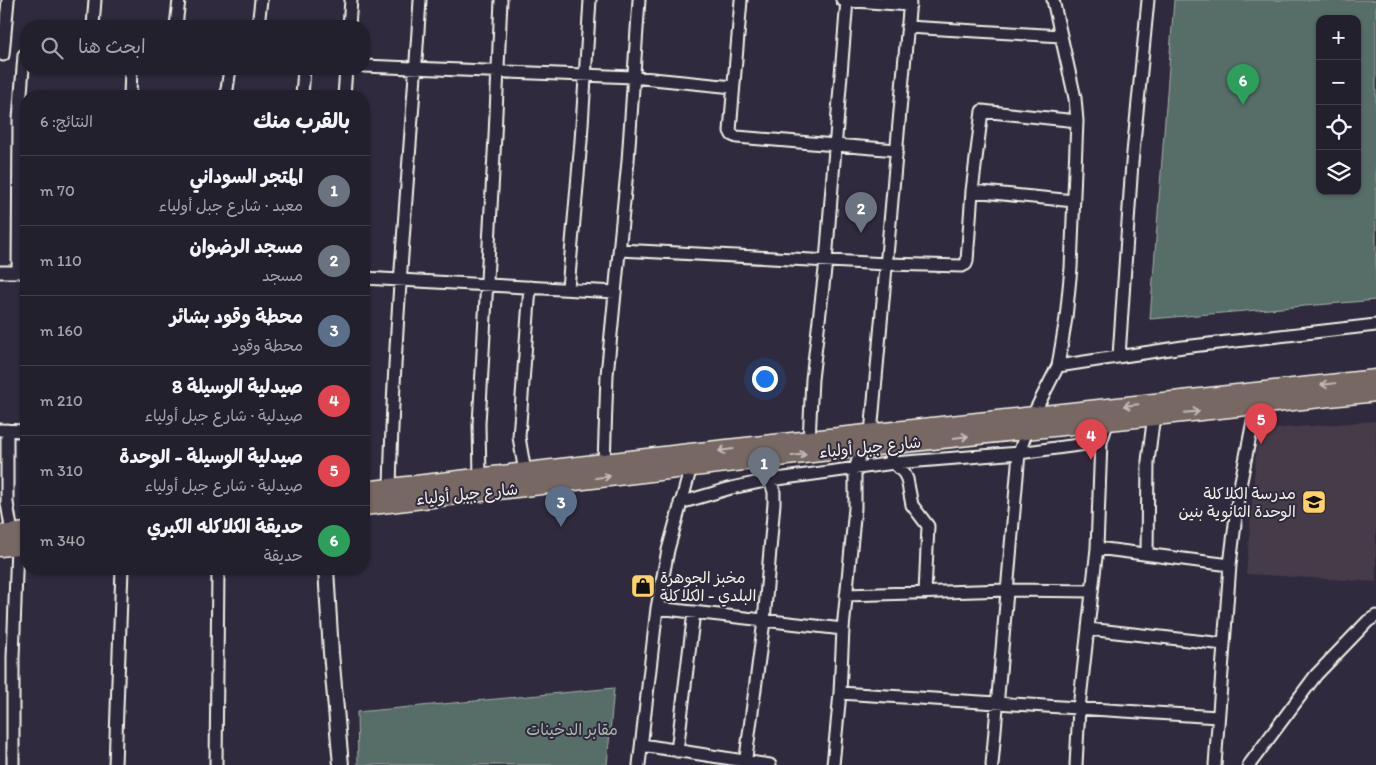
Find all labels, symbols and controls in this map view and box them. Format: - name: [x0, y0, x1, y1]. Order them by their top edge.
- map controls: [1316, 15, 1361, 195]
- button: +: [1316, 15, 1361, 60]
- search box: [20, 20, 370, 75]
- icon: search: [38, 34, 66, 62]
- text: ابحث هنا: [78, 35, 146, 58]
- button: −: [1316, 60, 1361, 105]
- pin: 6: [1227, 64, 1259, 105]
- button: locate: [1316, 105, 1361, 150]
- text: بالقرب منك: [253, 108, 350, 133]
- text: النتائج: 6: [40, 112, 93, 131]
- button: layers: [1316, 150, 1361, 195]
- text: المتجر السوداني: [190, 165, 303, 188]
- text: 70 m: [40, 181, 75, 200]
- text: 1: [330, 181, 338, 200]
- pin: 2: [845, 192, 877, 233]
- text: معبد · شارع جبل أولياء: [159, 196, 303, 215]
- text: مسجد الرضوان: [189, 235, 303, 258]
- text: 110 m: [40, 251, 82, 270]
- text: 2: [330, 251, 338, 270]
- text: مسجد: [262, 266, 303, 285]
- text: محطة وقود بشائر: [170, 305, 303, 328]
- text: 160 m: [40, 321, 83, 340]
- text: 3: [330, 321, 338, 340]
- text: محطة وقود: [232, 336, 303, 355]
- your location: [752, 366, 778, 392]
- text: صيدلية الوسيلة 8: [172, 375, 303, 398]
- one-way arrow: [1320, 379, 1336, 389]
- text: 210 m: [40, 391, 83, 410]
- text: 4: [329, 391, 339, 410]
- one-way arrow: [1123, 400, 1139, 410]
- pin: 5: [1245, 403, 1277, 444]
- text: صيدلية · شارع جبل أولياء: [144, 406, 303, 425]
- one-way arrow: [1184, 407, 1200, 417]
- pin: 4: [1075, 419, 1107, 460]
- street label: شارع جبل أولياء: [818, 432, 922, 464]
- one-way arrow: [953, 432, 969, 442]
- text: صيدلية الوسيلة - الوحدة: [119, 445, 303, 468]
- one-way arrow: [718, 445, 734, 455]
- pin: 1: [748, 447, 780, 488]
- one-way arrow: [791, 449, 807, 459]
- text: 310 m: [40, 461, 83, 480]
- text: 5: [330, 461, 338, 480]
- one-way arrow: [595, 472, 611, 482]
- text: صيدلية · شارع جبل أولياء: [144, 476, 303, 495]
- street label: شارع جبل أولياء: [415, 479, 519, 511]
- place label: مدرسة الكلاكلة الوحدة الثانوية بنين: [1178, 484, 1296, 522]
- pin: 3: [545, 486, 577, 527]
- school or university icon: مدرسة الكلاكلة الوحدة الثانوية بنين: [1301, 489, 1327, 515]
- text: حديقة الكلاكله الكبري: [147, 515, 303, 538]
- text: 340 m: [40, 531, 85, 550]
- text: 6: [330, 531, 338, 550]
- text: حديقة: [264, 546, 303, 565]
- place label: مخبز الجوهرة البلدي - الكلاكلة: [660, 568, 756, 607]
- shop icon: مخبز الجوهرة البلدي - الكلاكلة: [630, 573, 656, 599]
- park label: مقابر الدخينات: [526, 720, 618, 739]

